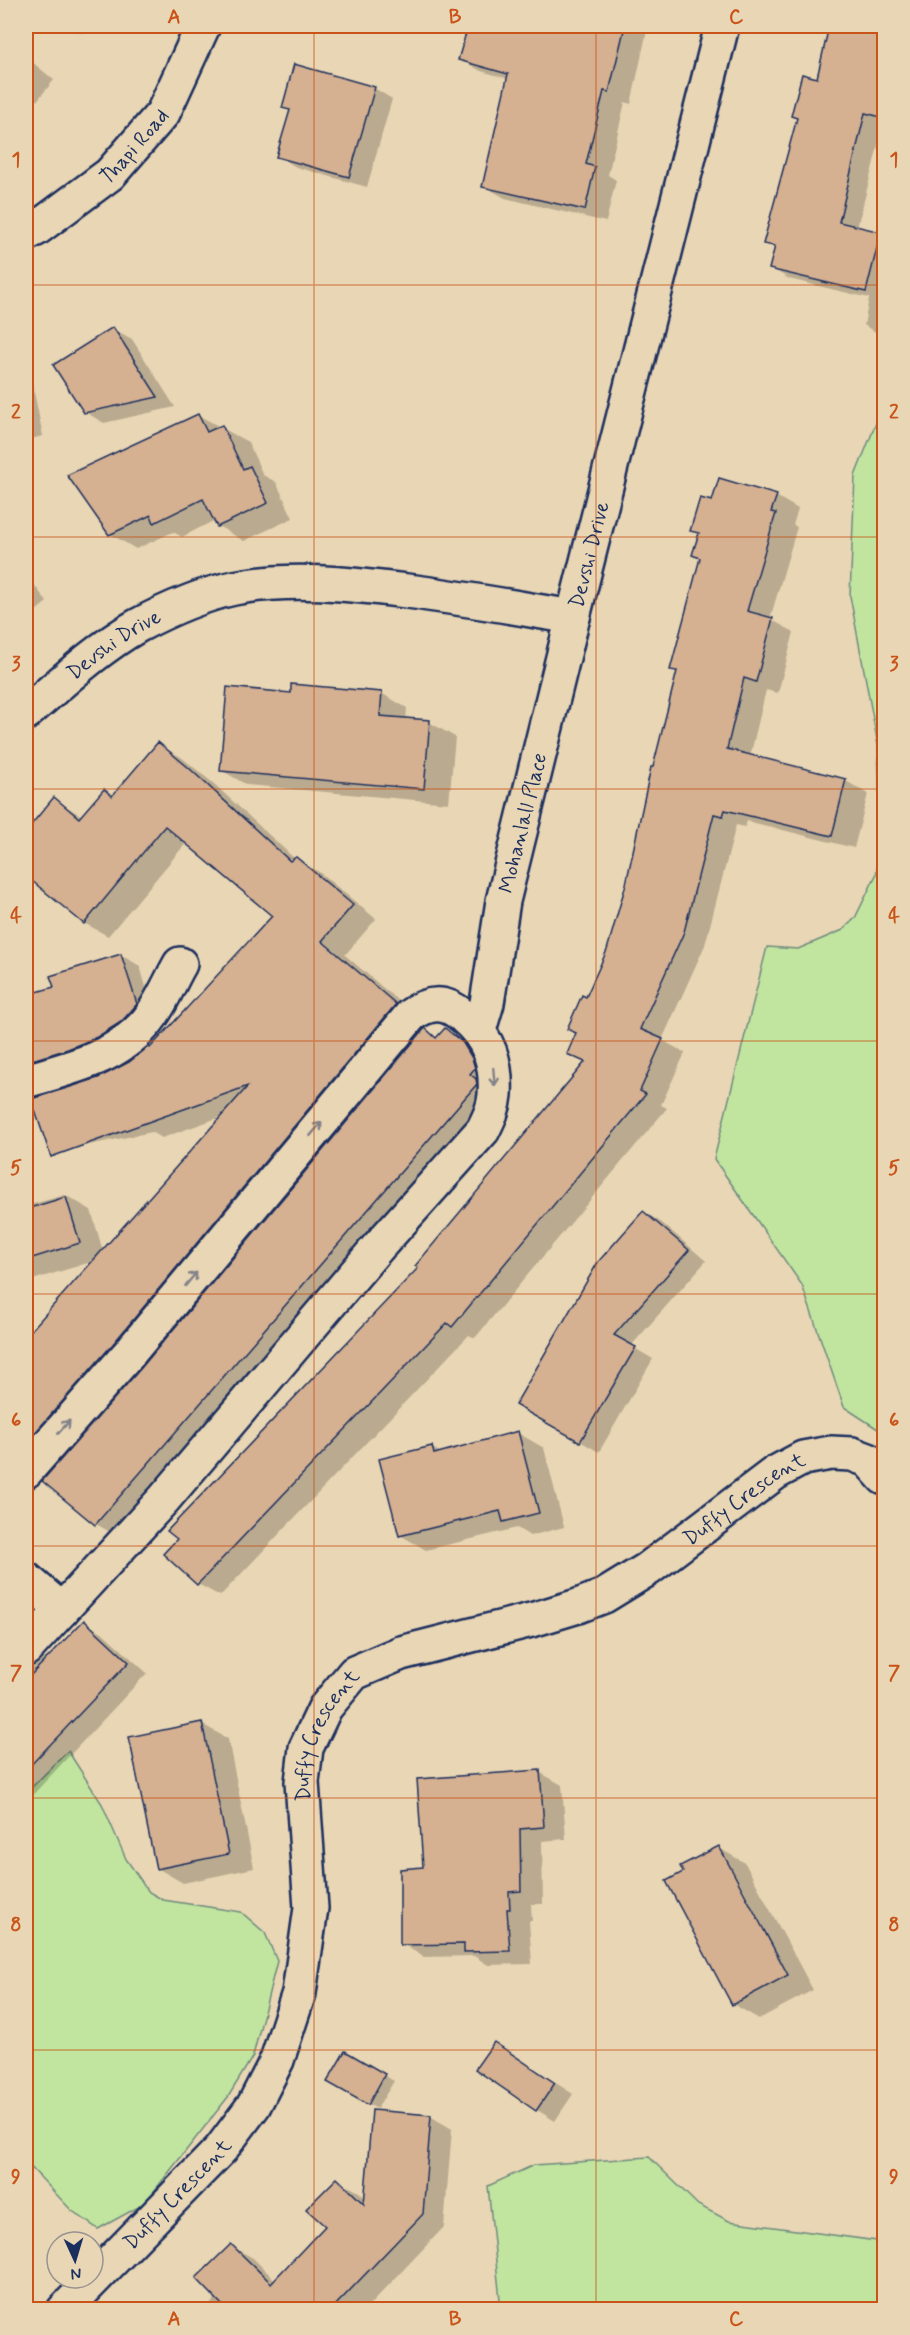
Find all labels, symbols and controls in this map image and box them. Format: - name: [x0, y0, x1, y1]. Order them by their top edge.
- text: A: [167, 4, 181, 31]
- text: B: [449, 4, 462, 31]
- text: C: [729, 4, 744, 31]
- street label: Thapi Road: [94, 103, 176, 192]
- text: 1: [12, 147, 20, 174]
- text: 1: [890, 147, 898, 174]
- text: 2: [11, 399, 21, 426]
- text: 2: [889, 399, 899, 426]
- street label: Devshi Drive: [563, 498, 617, 611]
- street label: Devshi Drive: [61, 603, 166, 687]
- text: 3: [11, 651, 21, 678]
- text: 3: [889, 651, 899, 678]
- street label: Mohanlall Place: [492, 750, 554, 896]
- text: 4: [10, 903, 22, 930]
- text: 4: [888, 903, 900, 930]
- one-way arrow: [489, 1067, 500, 1087]
- one-way arrow: [309, 1121, 322, 1137]
- text: 5: [10, 1155, 22, 1182]
- text: 5: [888, 1155, 900, 1182]
- one-way arrow: [184, 1272, 198, 1287]
- text: 6: [11, 1407, 21, 1434]
- text: 6: [889, 1407, 899, 1434]
- one-way arrow: [57, 1420, 71, 1435]
- street label: Duffy Crescent: [678, 1446, 811, 1553]
- text: 7: [10, 1660, 22, 1687]
- text: 7: [888, 1660, 900, 1687]
- street label: Duffy Crescent: [289, 1663, 367, 1802]
- text: 8: [10, 1912, 22, 1939]
- text: 8: [888, 1912, 900, 1939]
- street label: Duffy Crescent: [117, 2133, 239, 2256]
- text: 9: [11, 2164, 21, 2191]
- text: 9: [889, 2164, 899, 2191]
- north arrow: [45, 2230, 105, 2290]
- text: N: [70, 2263, 82, 2284]
- text: A: [167, 2306, 181, 2333]
- text: B: [449, 2306, 462, 2333]
- text: C: [729, 2306, 744, 2333]

